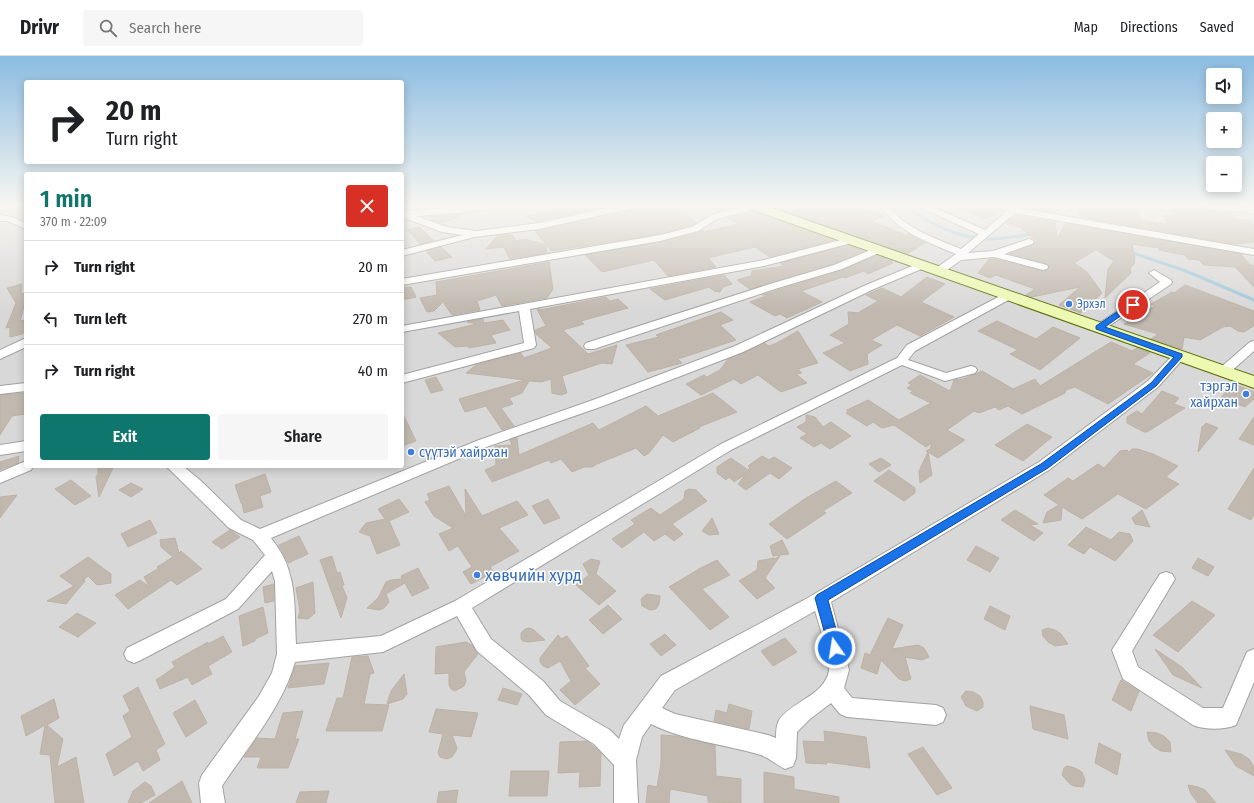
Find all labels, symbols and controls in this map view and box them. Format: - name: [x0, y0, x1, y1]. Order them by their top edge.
- search box: [83, 10, 363, 46]
- text: Drivr: [20, 16, 59, 39]
- icon: search: [97, 17, 119, 39]
- text: Search here: [129, 19, 201, 37]
- text: Map: [1074, 19, 1098, 36]
- text: Directions: [1120, 19, 1178, 36]
- text: Saved: [1200, 19, 1234, 36]
- map controls: [1206, 68, 1242, 192]
- button: sound: [1206, 68, 1242, 104]
- text: 20 m: [106, 94, 161, 127]
- icon: right: [40, 96, 92, 148]
- button: +: [1206, 112, 1242, 148]
- text: Turn right: [106, 128, 178, 150]
- button: −: [1206, 156, 1242, 192]
- text: 1 min: [40, 185, 92, 213]
- button: close: [346, 185, 388, 227]
- text: 370 m · 22:09: [40, 214, 107, 229]
- icon: right: [40, 256, 62, 278]
- text: Turn right: [74, 258, 135, 276]
- text: 20 m: [359, 258, 388, 276]
- pin: [1116, 288, 1150, 322]
- icon: arrive: [1122, 294, 1144, 316]
- place label: Эрхэл: [1077, 297, 1106, 311]
- marker: Эрхэл: [1064, 299, 1074, 309]
- icon: left: [40, 308, 62, 330]
- text: Turn left: [74, 310, 127, 328]
- text: 270 m: [353, 310, 388, 328]
- icon: right: [40, 360, 62, 382]
- text: Turn right: [74, 362, 135, 380]
- text: 40 m: [358, 362, 388, 380]
- place label: тэргэл хайрхан: [1190, 378, 1238, 411]
- marker: тэргэл хайрхан: [1241, 389, 1251, 399]
- button: Exit: [40, 414, 210, 460]
- button: Share: [218, 414, 388, 460]
- place label: сүүтэй хайрхан: [419, 444, 508, 461]
- marker: сүүтэй хайрхан: [406, 447, 416, 457]
- place label: хөвчийн хурд: [485, 565, 582, 586]
- marker: хөвчийн хурд: [472, 570, 482, 580]
- position arrow: [814, 627, 856, 669]

